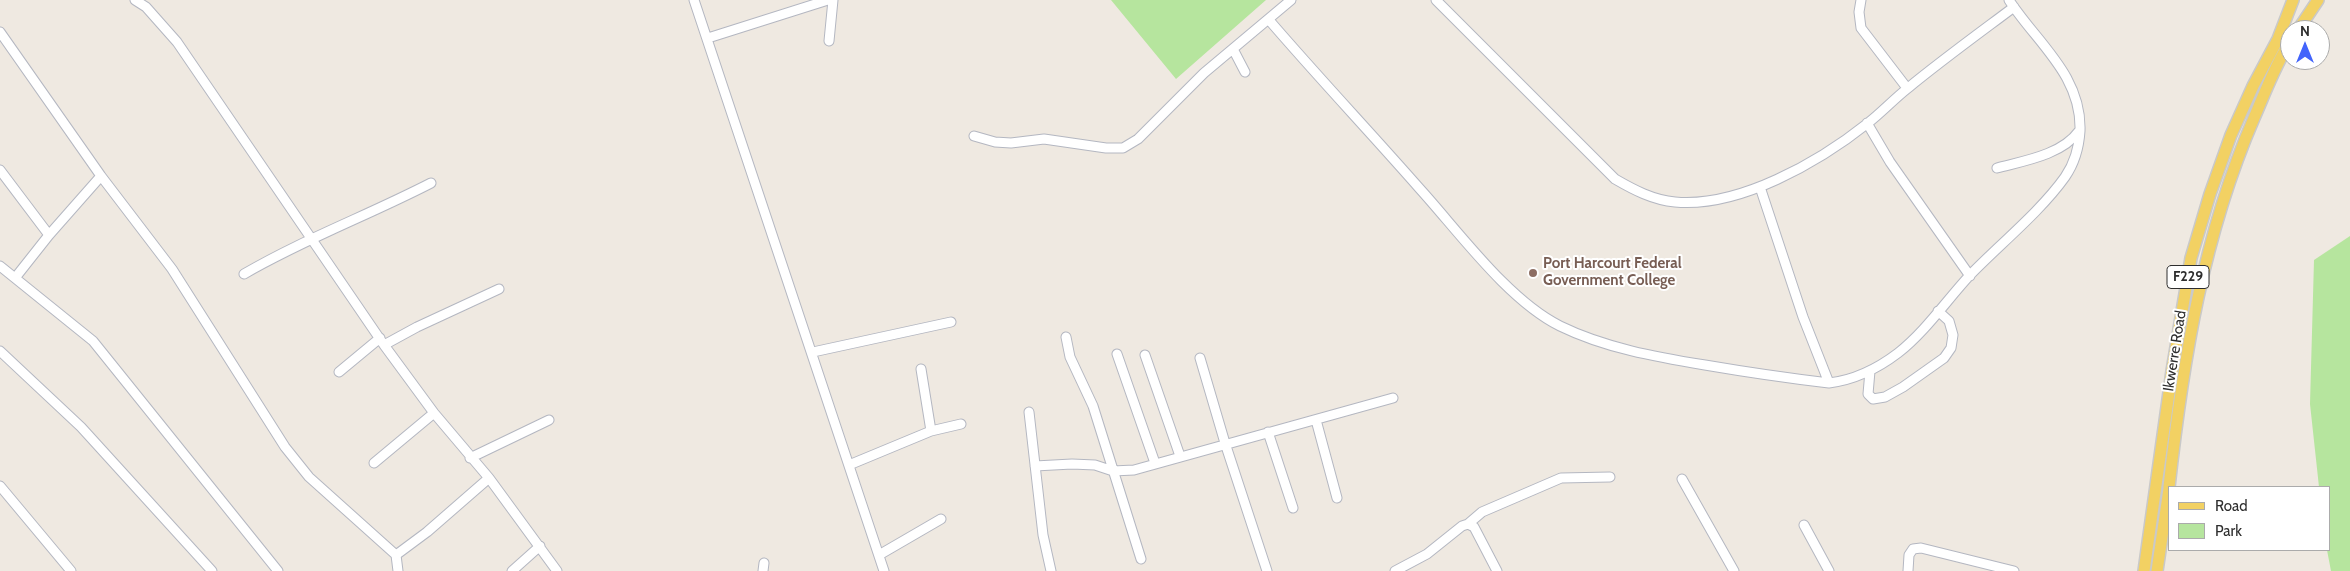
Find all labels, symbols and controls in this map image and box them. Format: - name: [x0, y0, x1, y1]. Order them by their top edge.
- north arrow: [2280, 20, 2330, 70]
- text: N: [2300, 22, 2310, 40]
- place label: Port Harcourt Federal Government College: [1543, 255, 1682, 290]
- road number: F229: [2167, 266, 2209, 288]
- marker: Port Harcourt Federal Government College: [1527, 267, 1539, 279]
- street label: Ikwerre Road: [2160, 309, 2190, 393]
- legend: [2168, 486, 2330, 551]
- text: Road: [2215, 497, 2248, 515]
- text: Park: [2215, 522, 2242, 540]

